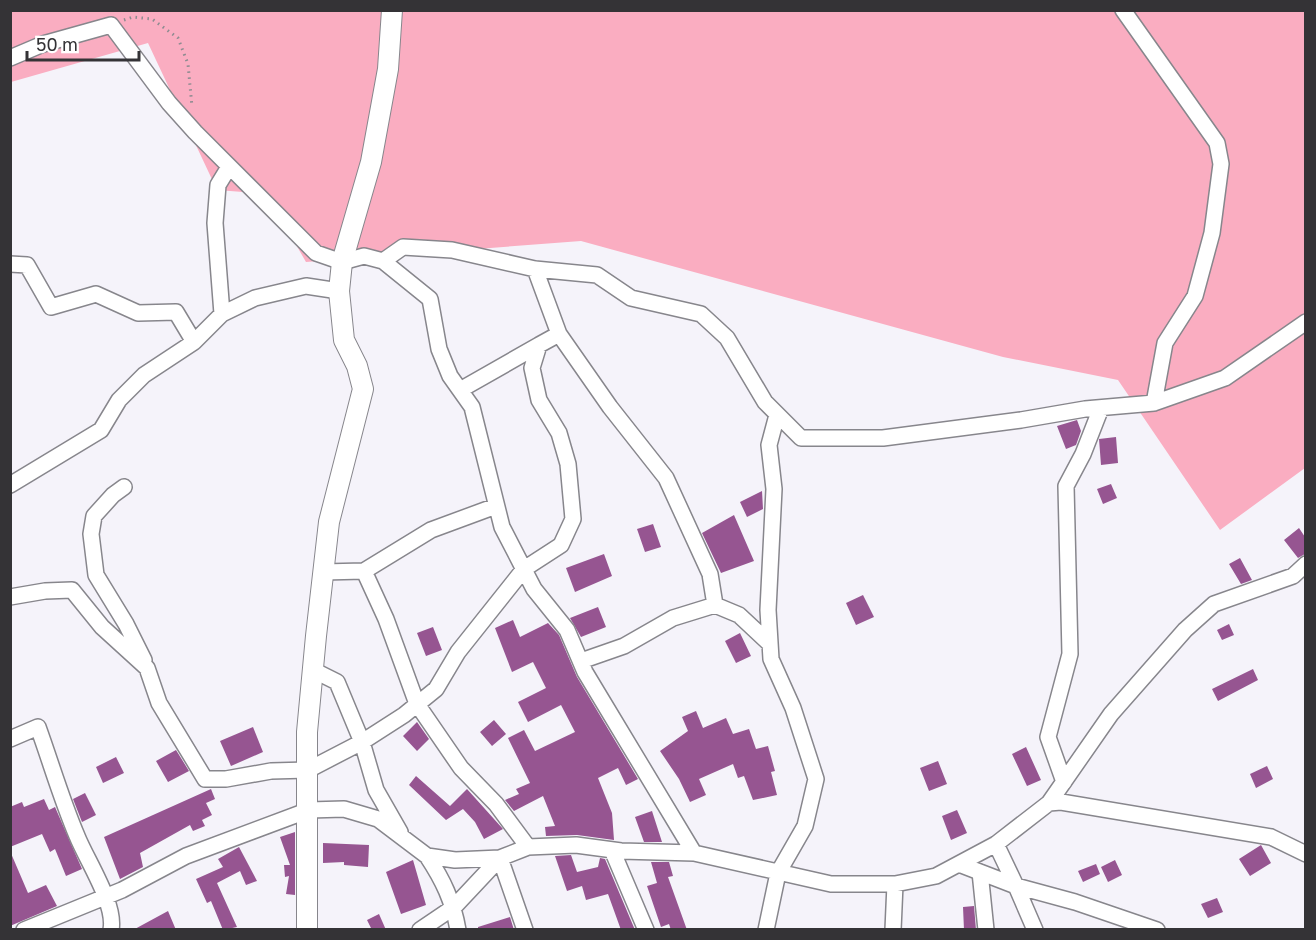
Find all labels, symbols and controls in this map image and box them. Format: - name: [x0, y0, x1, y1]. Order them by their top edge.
- scale bar: [27, 24, 140, 62]
- text: 50 m: [36, 33, 78, 55]

